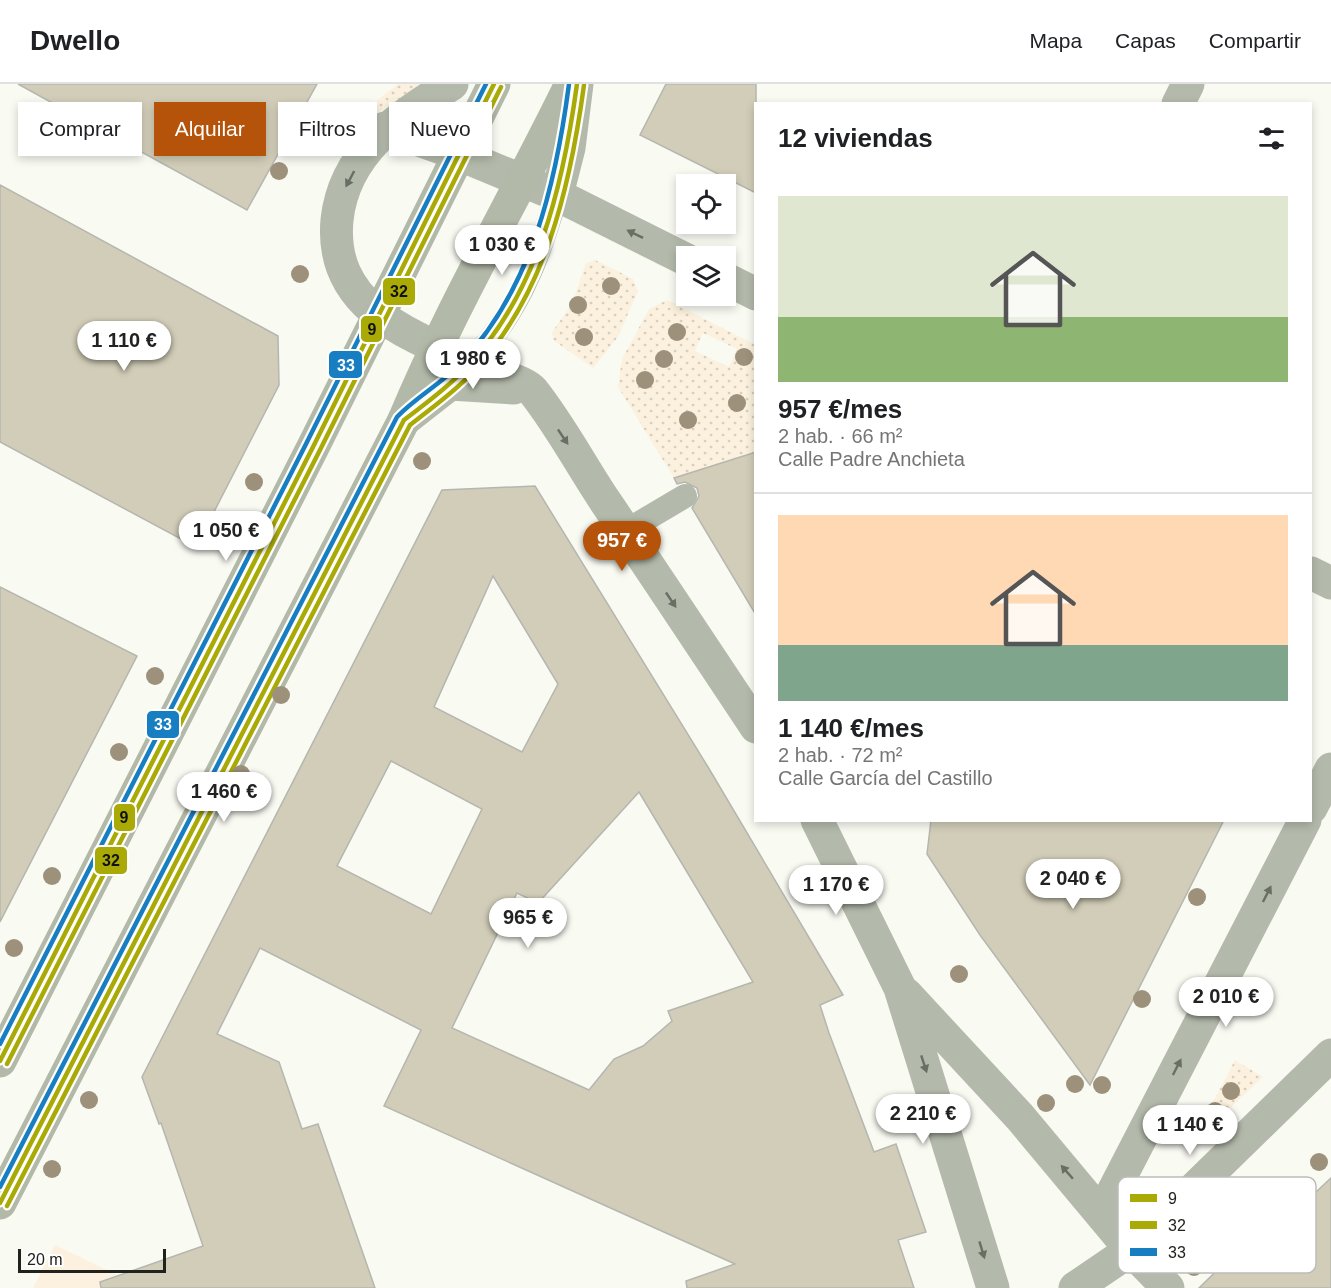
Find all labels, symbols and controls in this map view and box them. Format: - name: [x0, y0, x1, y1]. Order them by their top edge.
- text: Dwello: [30, 25, 120, 56]
- text: Mapa: [1030, 29, 1082, 52]
- text: Capas: [1115, 29, 1176, 52]
- text: Compartir: [1209, 29, 1301, 52]
- chip: Comprar: [18, 102, 142, 156]
- chip: Alquilar: [154, 102, 266, 156]
- chip: Filtros: [278, 102, 377, 156]
- chip: Nuevo: [389, 102, 492, 156]
- icon: filters: [1255, 122, 1288, 155]
- text: 12 viviendas: [778, 123, 933, 153]
- one-way arrow: [345, 171, 355, 188]
- map controls: [676, 174, 736, 306]
- button: locate: [676, 174, 736, 234]
- pin: 1 030 €: [447, 225, 557, 276]
- one-way arrow: [626, 230, 643, 239]
- text: 1 030 €: [469, 233, 535, 255]
- icon: home: [979, 235, 1087, 343]
- button: layers: [676, 246, 736, 306]
- line badge: 32: [382, 277, 416, 306]
- text: 32: [390, 283, 408, 300]
- line badge: 9: [360, 315, 383, 343]
- pin: 1 110 €: [69, 321, 179, 372]
- text: 9: [368, 321, 377, 338]
- text: 1 110 €: [91, 329, 157, 351]
- pin: 1 980 €: [418, 339, 528, 390]
- text: 1 980 €: [440, 347, 506, 369]
- line badge: 33: [328, 350, 363, 379]
- text: 33: [337, 357, 355, 374]
- text: 957 €/mes: [778, 394, 902, 424]
- text: 2 hab. · 66 m²: [778, 425, 903, 447]
- one-way arrow: [557, 429, 569, 445]
- text: Calle Padre Anchieta: [778, 448, 965, 470]
- pin: 1 050 €: [171, 511, 281, 562]
- text: 1 050 €: [193, 519, 259, 541]
- pin: 957 €: [580, 521, 664, 572]
- text: 957 €: [597, 529, 647, 551]
- icon: home: [979, 554, 1087, 662]
- one-way arrow: [665, 592, 676, 608]
- line badge: 33: [146, 710, 180, 739]
- text: 1 140 €/mes: [778, 713, 924, 743]
- text: 33: [154, 716, 172, 733]
- text: 2 hab. · 72 m²: [778, 744, 903, 766]
- text: Calle García del Castillo: [778, 767, 993, 789]
- pin: 1 460 €: [169, 772, 279, 823]
- text: 1 460 €: [191, 780, 257, 802]
- line badge: 9: [113, 803, 136, 832]
- text: 9: [120, 809, 129, 826]
- line badge: 32: [94, 846, 128, 875]
- text: 32: [102, 852, 120, 869]
- pin: 2 040 €: [1018, 859, 1128, 910]
- pin: 1 170 €: [781, 865, 891, 916]
- text: 2 040 €: [1040, 867, 1106, 889]
- text: 1 170 €: [803, 873, 869, 895]
- one-way arrow: [1261, 885, 1271, 903]
- pin: 965 €: [486, 898, 570, 949]
- text: 965 €: [503, 906, 553, 928]
- pin: 2 010 €: [1171, 977, 1281, 1028]
- text: 2 010 €: [1193, 985, 1259, 1007]
- one-way arrow: [920, 1055, 929, 1073]
- one-way arrow: [1172, 1059, 1182, 1076]
- pin: 2 210 €: [868, 1094, 978, 1145]
- text: 2 210 €: [890, 1102, 956, 1124]
- pin: 1 140 €: [1135, 1105, 1245, 1156]
- text: 1 140 €: [1157, 1113, 1223, 1135]
- one-way arrow: [1061, 1165, 1074, 1180]
- legend: [1118, 1177, 1316, 1273]
- text: 9: [1168, 1190, 1177, 1207]
- text: 32: [1168, 1217, 1186, 1234]
- one-way arrow: [978, 1241, 987, 1259]
- text: 33: [1168, 1244, 1186, 1261]
- scale bar: [18, 1246, 166, 1274]
- text: 20 m: [27, 1251, 63, 1268]

